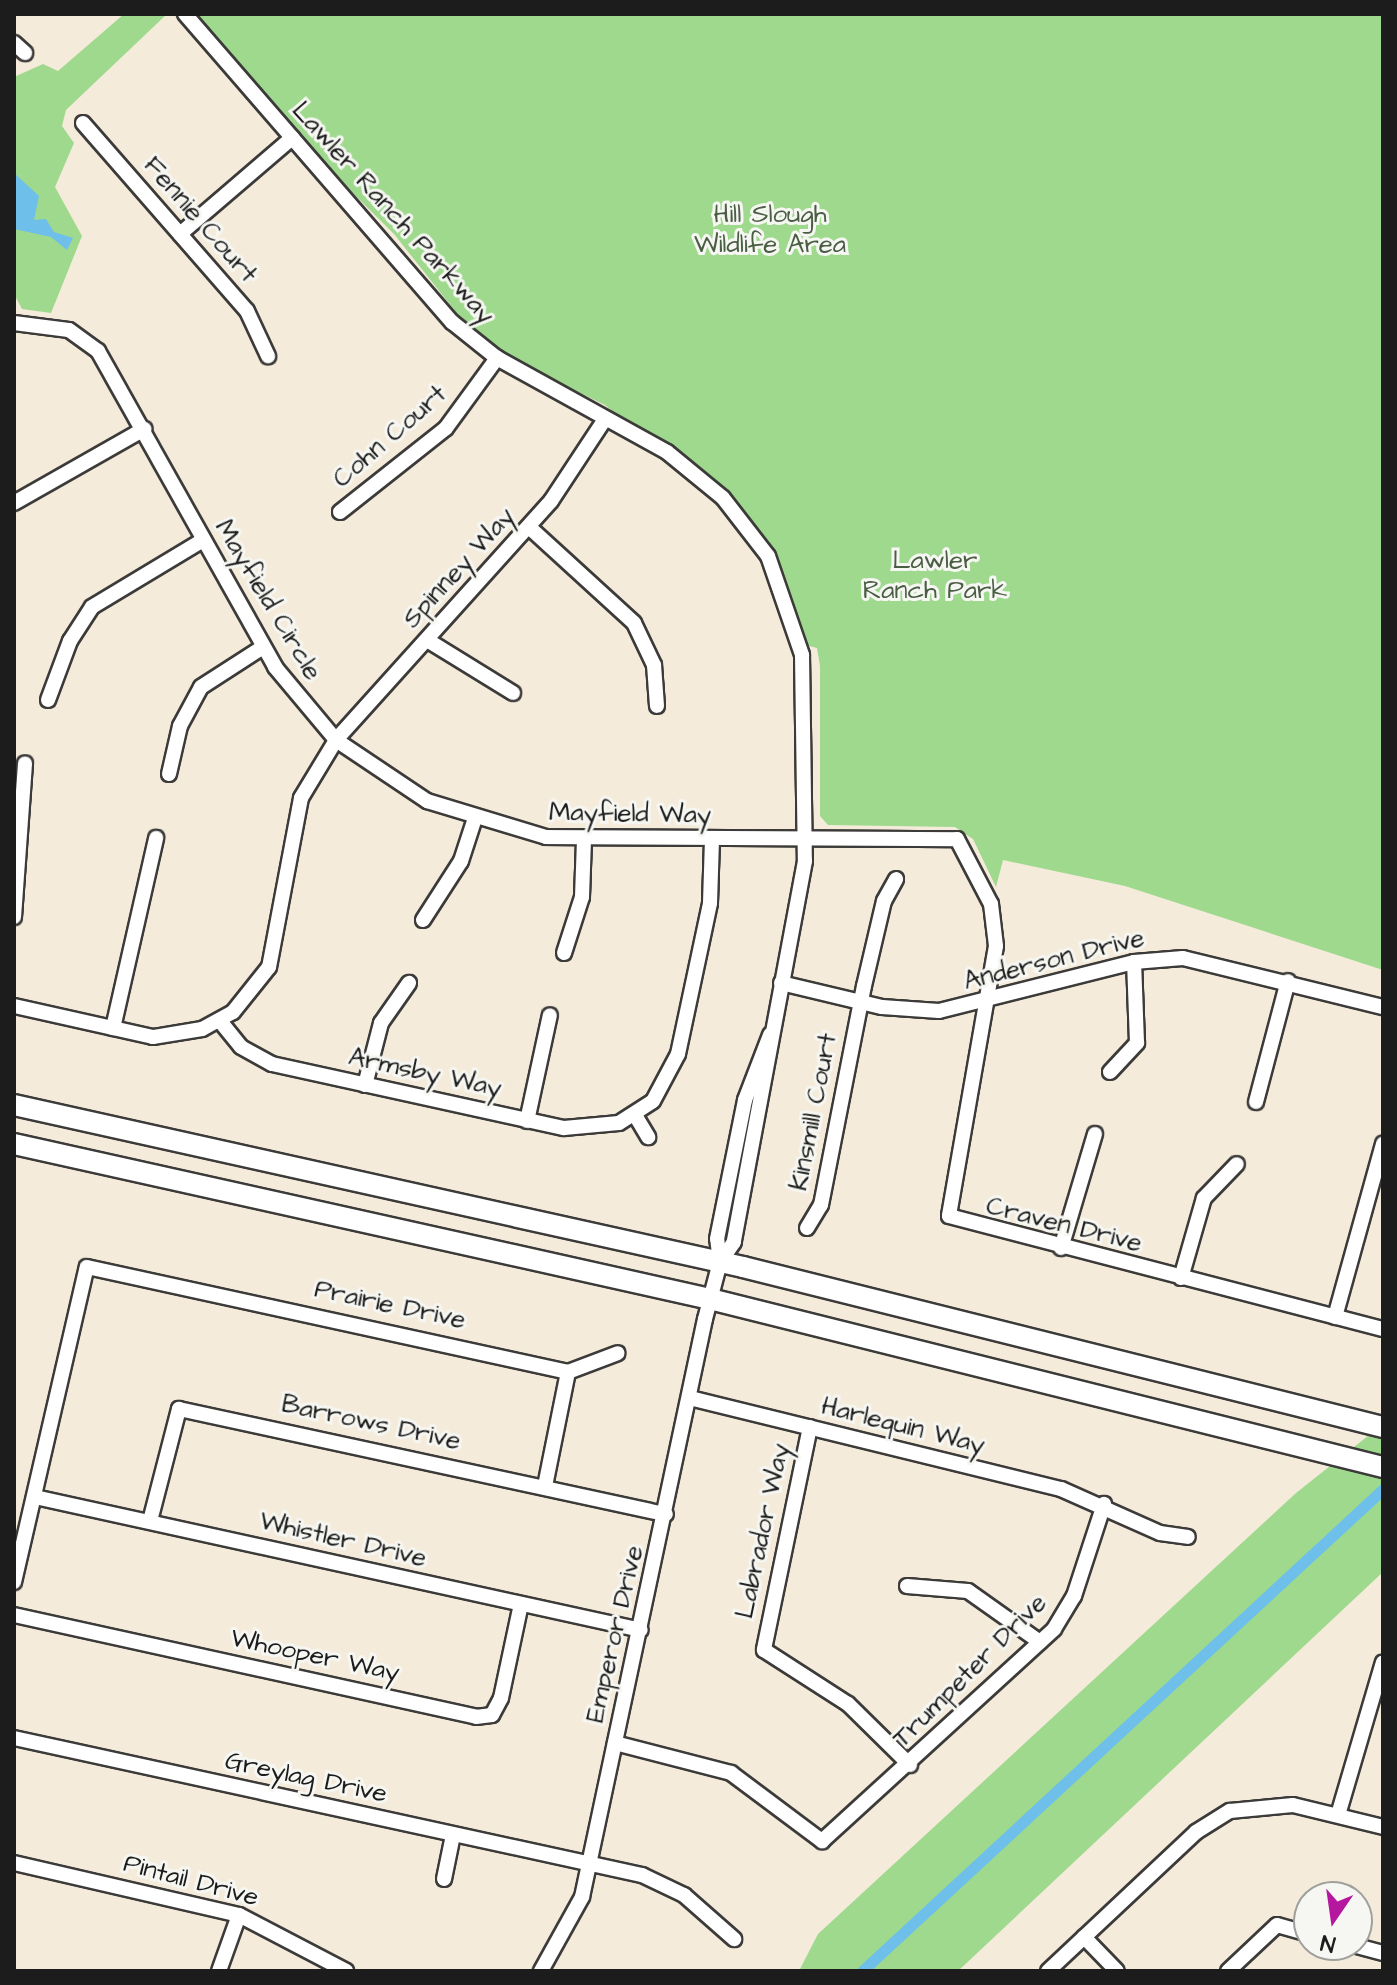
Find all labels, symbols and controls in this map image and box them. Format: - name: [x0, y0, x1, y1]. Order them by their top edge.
- street label: Lawler Ranch Parkway: [285, 95, 501, 331]
- street label: Fennie Court: [137, 150, 263, 290]
- park label: Hill Slough Wildlife Area: [694, 199, 846, 260]
- street label: Cohn Court: [327, 379, 453, 495]
- street label: Spinney Way: [397, 501, 521, 635]
- street label: Mayfield Circle: [208, 514, 328, 686]
- park label: Lawler Ranch Park: [863, 545, 1007, 606]
- street label: Mayfield Way: [549, 797, 711, 831]
- street label: Anderson Drive: [960, 922, 1148, 998]
- street label: Kinsmill Court: [783, 1031, 845, 1193]
- street label: Armsby Way: [346, 1042, 504, 1104]
- street label: Craven Drive: [983, 1191, 1145, 1259]
- street label: Prairie Drive: [312, 1274, 468, 1336]
- street label: Barrows Drive: [279, 1389, 463, 1457]
- street label: Harlequin Way: [818, 1391, 988, 1461]
- street label: Labrador Way: [729, 1441, 797, 1621]
- street label: Whistler Drive: [256, 1506, 430, 1574]
- street label: Emperor Drive: [579, 1543, 651, 1725]
- street label: Trumpeter Drive: [887, 1588, 1053, 1754]
- street label: Whooper Way: [228, 1623, 402, 1689]
- street label: Greylag Drive: [222, 1746, 390, 1810]
- street label: Pintail Drive: [120, 1848, 262, 1914]
- north arrow: [1293, 1881, 1373, 1961]
- text: N: [1318, 1926, 1338, 1960]

